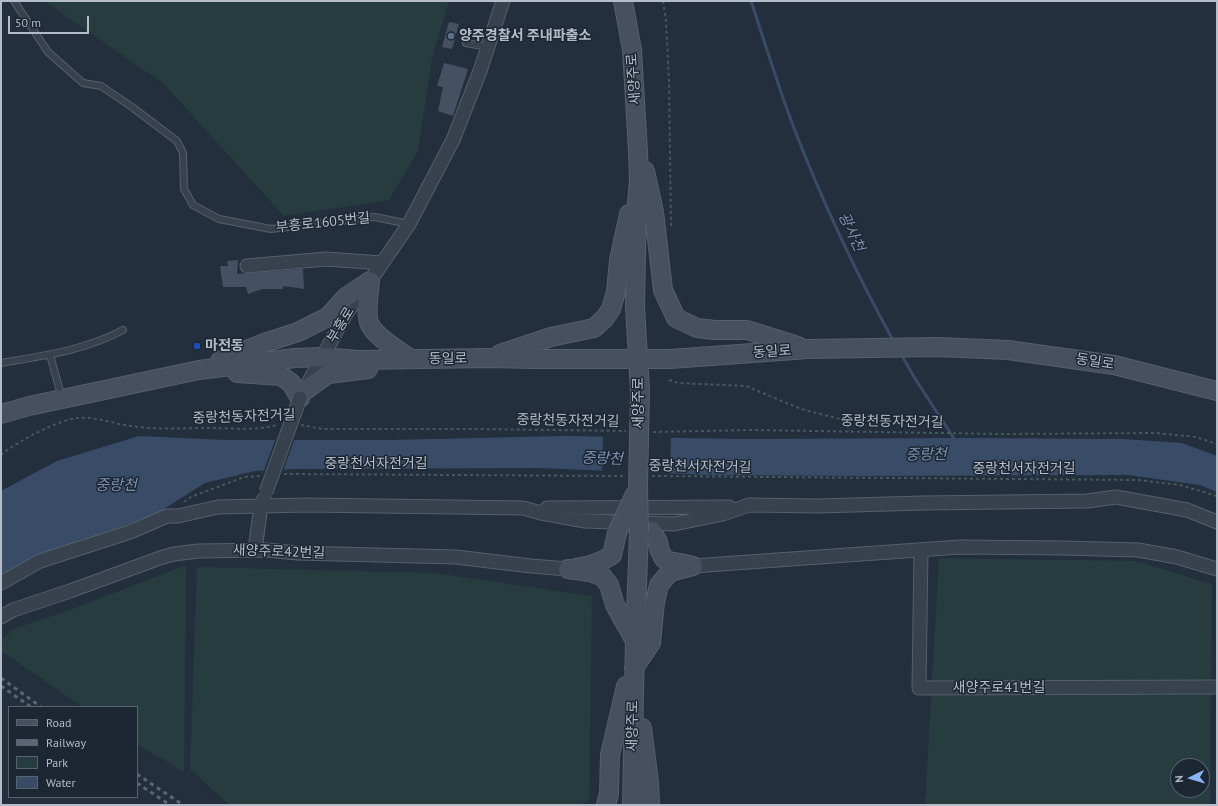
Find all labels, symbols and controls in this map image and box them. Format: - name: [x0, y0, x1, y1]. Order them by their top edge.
- scale bar: [10, 8, 91, 34]
- text: 50 m: [15, 15, 41, 30]
- place label: 양주경찰서 주내파출소: [459, 28, 591, 44]
- marker: 양주경찰서 주내파출소: [446, 31, 456, 41]
- street label: 새양주로: [624, 53, 644, 105]
- water label: 광사천: [834, 209, 868, 255]
- street label: 부흥로1605번길: [275, 210, 371, 236]
- street label: 부흥로: [324, 304, 358, 346]
- place label: 마전동: [205, 338, 244, 354]
- marker: 마전동: [192, 341, 202, 351]
- street label: 동일로: [752, 342, 792, 362]
- street label: 동일로: [429, 350, 467, 368]
- street label: 동일로: [1075, 351, 1115, 373]
- street label: 새양주로: [631, 377, 647, 429]
- street label: 중랑천동자전거길: [192, 407, 296, 427]
- street label: 중랑천동자전거길: [516, 412, 620, 430]
- street label: 중랑천동자전거길: [840, 413, 944, 431]
- water label: 중랑천: [905, 446, 947, 464]
- water label: 중랑천: [581, 449, 623, 469]
- street label: 중랑천서자전거길: [324, 456, 428, 472]
- street label: 중랑천서자전거길: [648, 458, 752, 476]
- street label: 중랑천서자전거길: [972, 461, 1076, 477]
- water label: 중랑천: [95, 477, 137, 495]
- street label: 새양주로42번길: [232, 542, 326, 562]
- street label: 새양주로41번길: [953, 680, 1045, 696]
- street label: 새양주로: [624, 700, 642, 752]
- legend: [8, 706, 138, 798]
- text: Road: [46, 715, 71, 730]
- text: Railway: [46, 735, 86, 750]
- text: Park: [46, 755, 68, 770]
- north arrow: [1170, 758, 1210, 798]
- text: Water: [46, 775, 76, 790]
- text: N: [1172, 775, 1186, 783]

